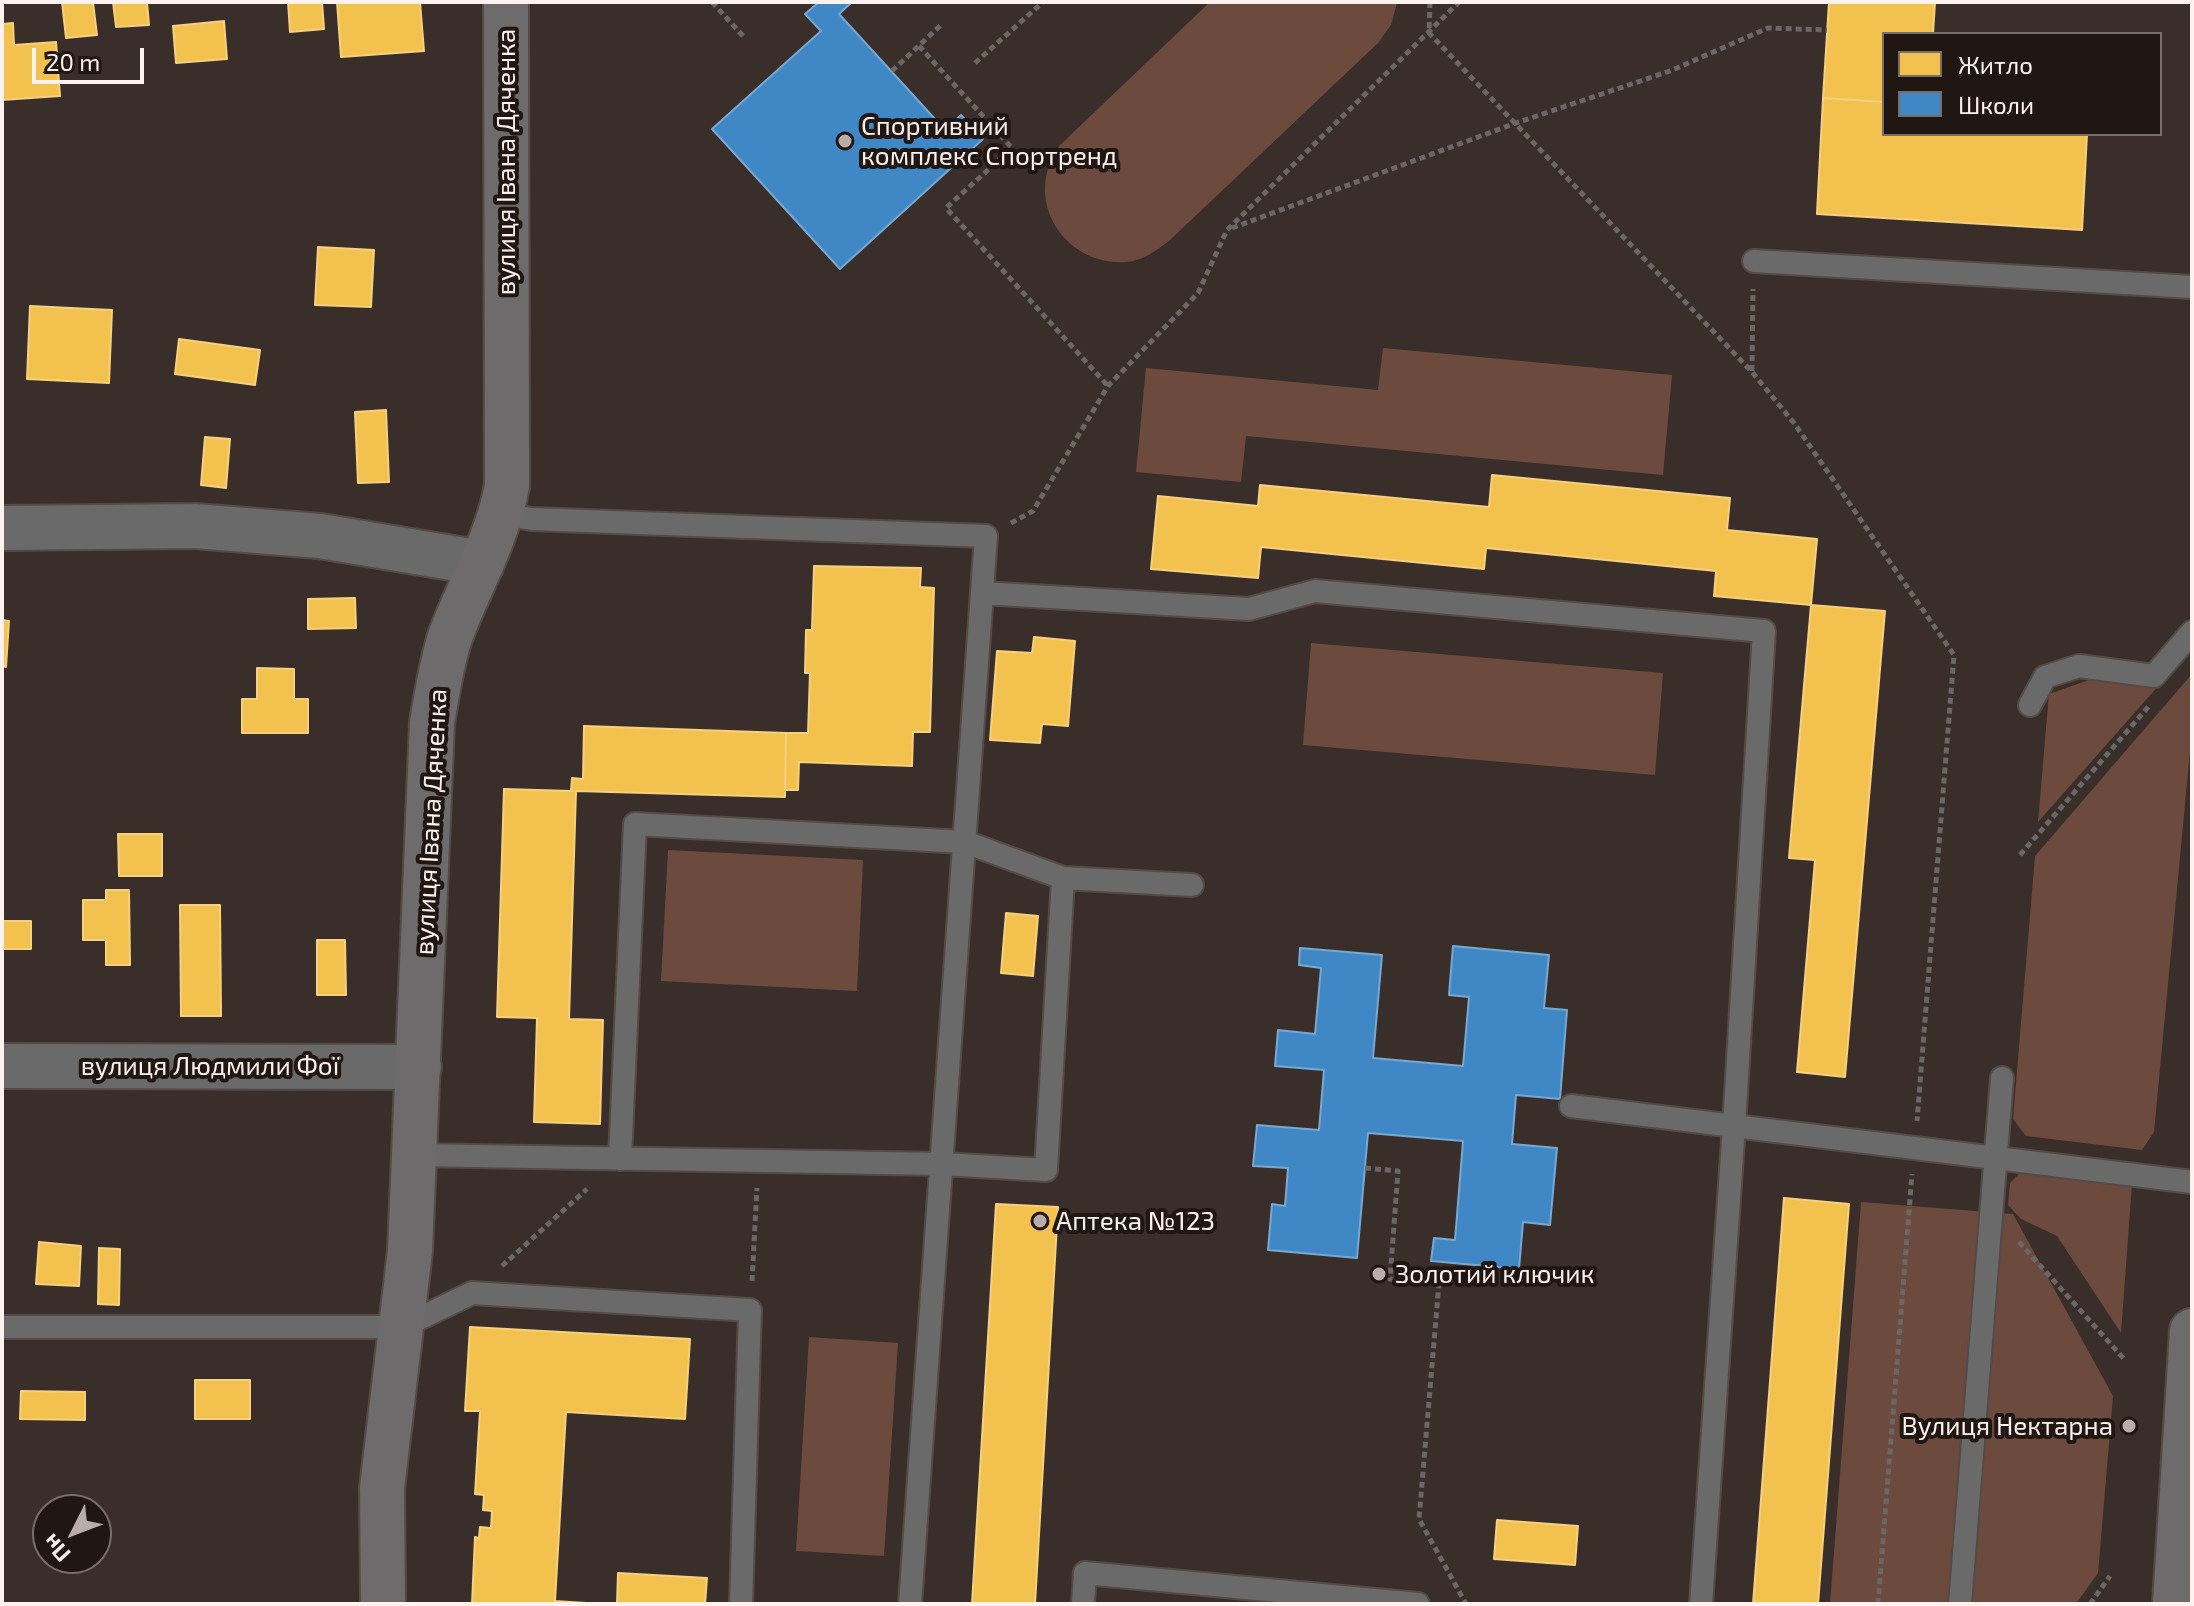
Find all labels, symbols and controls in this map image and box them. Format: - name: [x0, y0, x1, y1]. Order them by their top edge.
- street label: вулиця Івана Дяченка: [490, 29, 522, 295]
- scale bar: [36, 32, 148, 82]
- legend: [1882, 32, 2162, 136]
- text: 20 m: [46, 47, 100, 76]
- text: Житло: [1958, 50, 2033, 79]
- text: Школи: [1958, 90, 2034, 119]
- place label: Спортивний комплекс Спортренд: [861, 110, 1117, 172]
- marker: Спортивний комплекс Спортренд: [836, 132, 854, 150]
- street label: вулиця Івана Дяченка: [408, 688, 454, 956]
- street label: вулиця Людмили Фої: [81, 1050, 339, 1082]
- place label: Аптека №123: [1056, 1205, 1215, 1237]
- marker: Аптека №123: [1031, 1212, 1049, 1230]
- place label: Золотий ключик: [1395, 1258, 1594, 1290]
- marker: Золотий ключик: [1370, 1265, 1388, 1283]
- place label: Вулиця Нектарна: [1902, 1410, 2113, 1442]
- marker: Вулиця Нектарна: [2120, 1417, 2138, 1435]
- north arrow: [32, 1494, 112, 1574]
- text: Пн: [36, 1529, 75, 1568]

